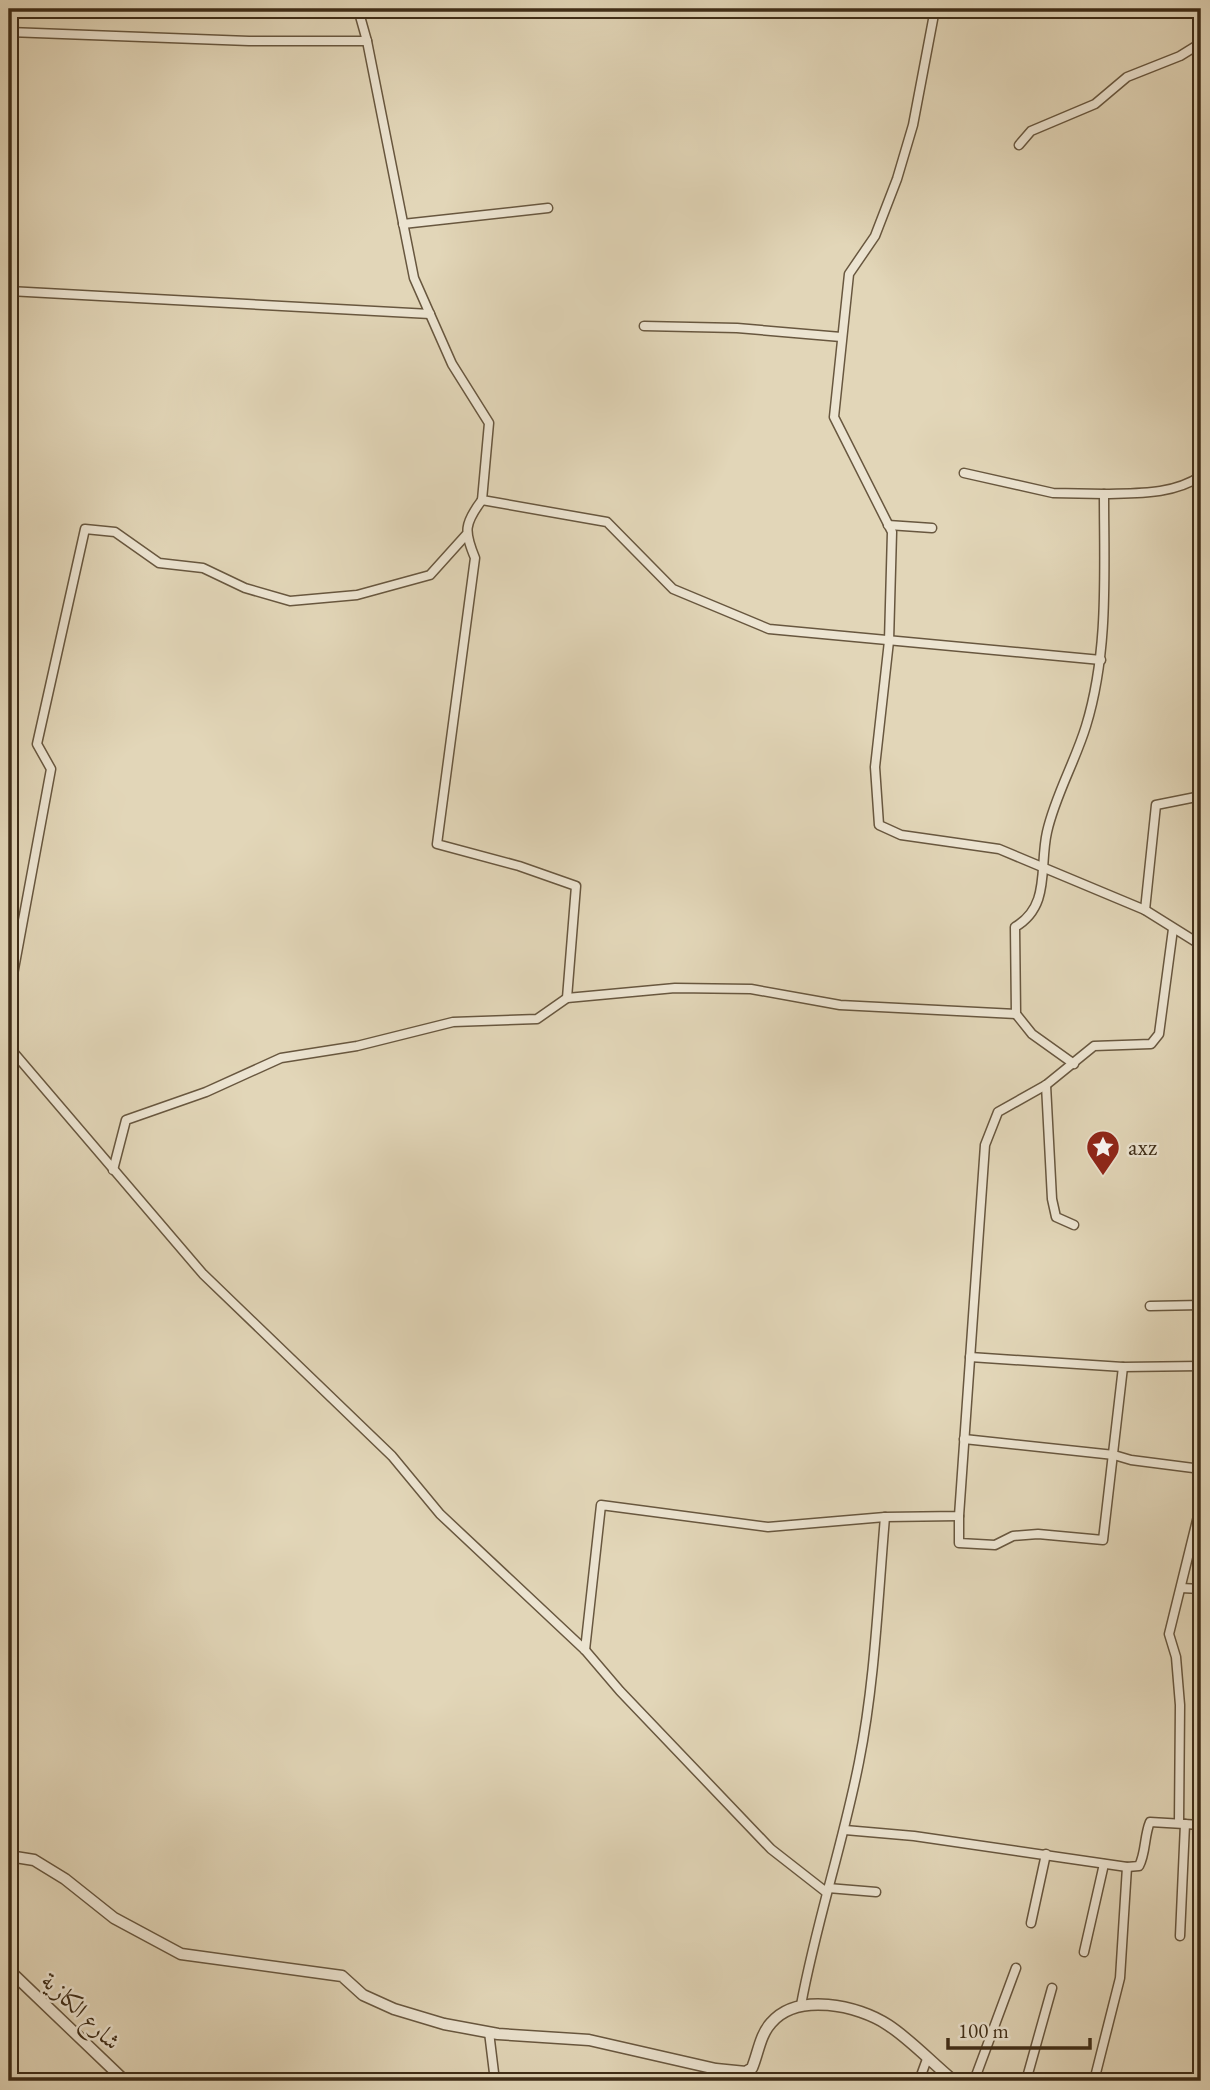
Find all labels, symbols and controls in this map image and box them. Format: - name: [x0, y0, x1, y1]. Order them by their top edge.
- place icon: axz: [1084, 1128, 1122, 1177]
- place label: axz: [1128, 1131, 1157, 1162]
- street label: شارع الكازية: [31, 1965, 128, 2060]
- scale bar: [948, 2006, 1089, 2050]
- text: 100 m: [958, 2017, 1009, 2044]

